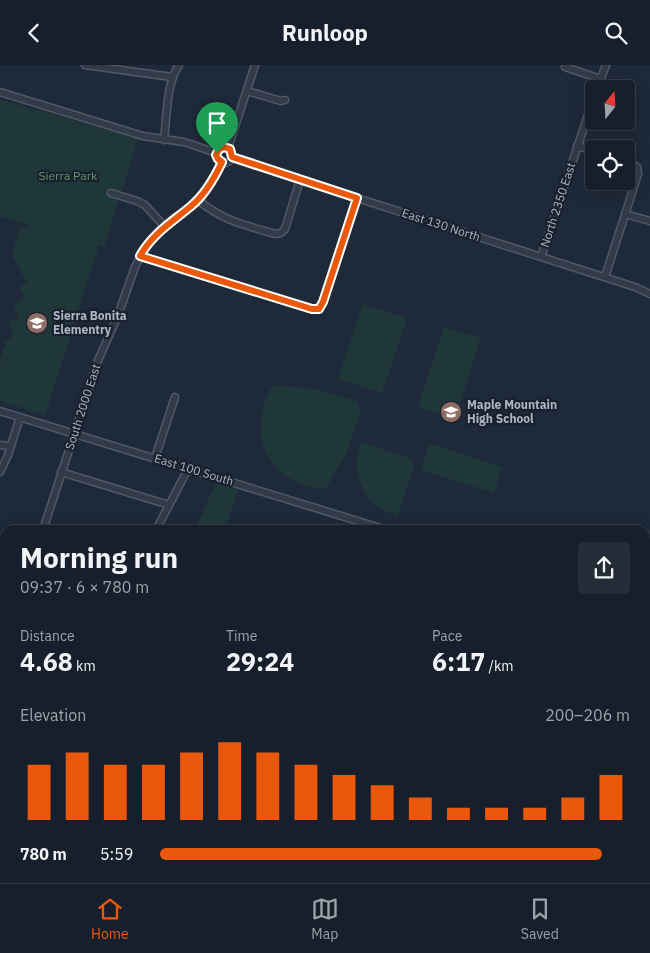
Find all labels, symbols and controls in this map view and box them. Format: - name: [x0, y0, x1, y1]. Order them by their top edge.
- text: Runloop: [282, 18, 368, 47]
- icon: back: [20, 19, 48, 47]
- icon: search: [602, 19, 630, 47]
- north arrow: [585, 80, 635, 130]
- map controls: [585, 80, 635, 190]
- pin: [196, 102, 238, 153]
- icon: arrive: [203, 109, 231, 137]
- button: locate: [585, 140, 635, 190]
- street label: North 2350 East: [537, 160, 578, 249]
- park label: Sierra Park: [39, 168, 98, 183]
- street label: East 130 North: [400, 205, 482, 244]
- place label: Sierra Bonita Elementry: [53, 308, 127, 337]
- school or university icon: Sierra Bonita Elementry: [25, 311, 49, 335]
- street label: South 2000 East: [62, 362, 103, 452]
- place label: Maple Mountain High School: [467, 397, 557, 426]
- school or university icon: Maple Mountain High School: [439, 400, 463, 424]
- street label: East 100 South: [153, 450, 236, 489]
- text: Morning run: [20, 539, 178, 576]
- button: share: [578, 542, 630, 594]
- text: 09:37 · 6 × 780 m: [20, 577, 149, 597]
- text: Distance: [20, 627, 75, 645]
- text: Time: [226, 627, 257, 645]
- text: Pace: [432, 627, 462, 645]
- text: 4.68: [20, 645, 73, 678]
- text: 29:24: [226, 645, 294, 678]
- text: 6:17: [432, 645, 485, 678]
- text: km: [73, 657, 96, 675]
- text: /km: [485, 657, 514, 675]
- text: Elevation: [20, 705, 86, 725]
- text: 200–206 m: [545, 705, 630, 725]
- text: 780 m: [20, 844, 67, 864]
- text: 5:59: [100, 844, 133, 864]
- tab: Home: [91, 895, 129, 943]
- tab: Map: [311, 895, 339, 943]
- tab: Saved: [521, 895, 559, 943]

